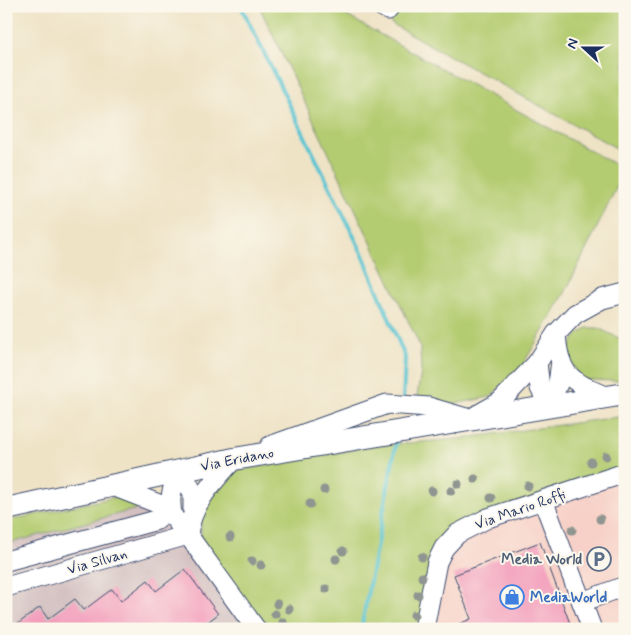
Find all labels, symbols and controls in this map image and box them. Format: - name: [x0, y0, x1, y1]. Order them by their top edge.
- north arrow: [558, 22, 608, 72]
- text: N: [563, 36, 583, 51]
- street label: Via Eridano: [199, 443, 276, 477]
- street label: Via Mario Roffi: [472, 485, 568, 535]
- street label: Via Silvan: [65, 544, 130, 580]
- parking icon: Media World: [586, 546, 612, 572]
- place label: Media World: [501, 550, 582, 570]
- shop icon: MediaWorld: [499, 584, 525, 610]
- place label: MediaWorld: [530, 588, 608, 608]

